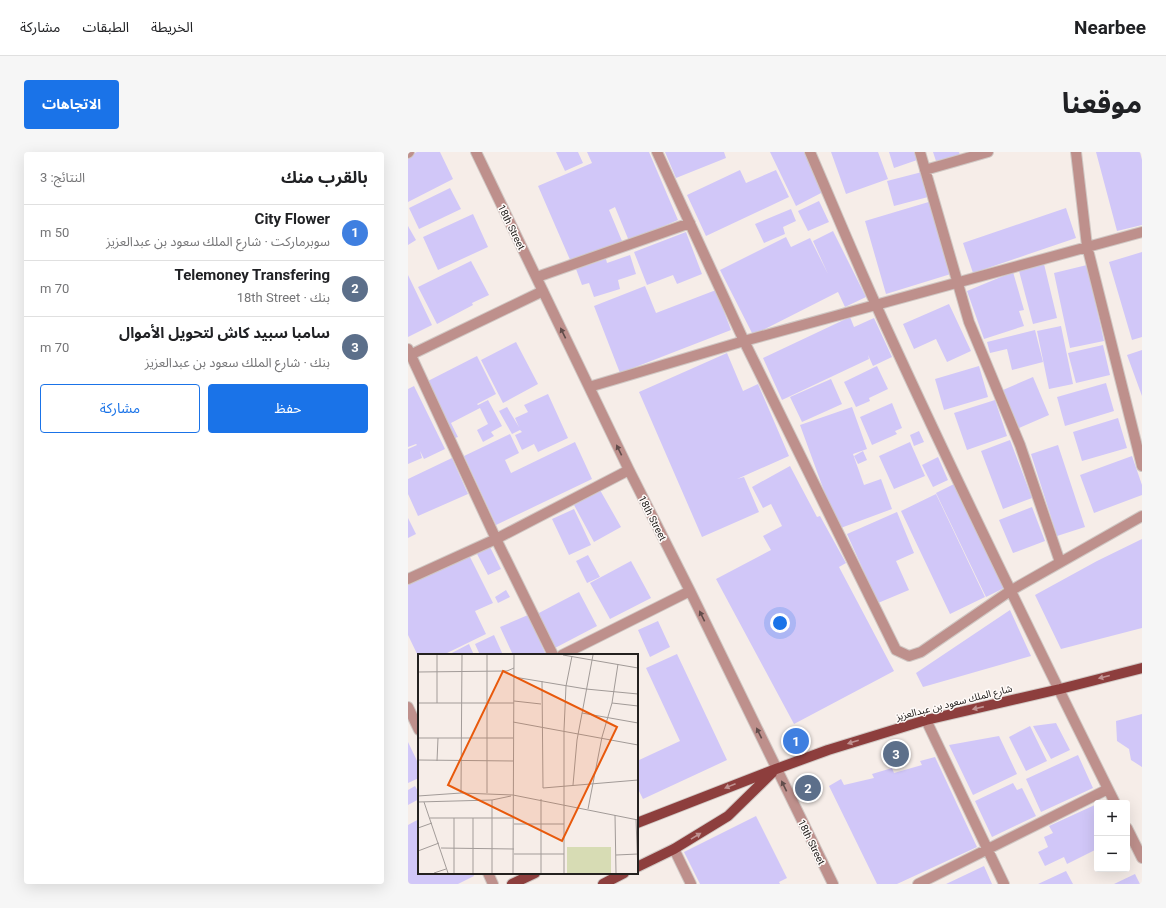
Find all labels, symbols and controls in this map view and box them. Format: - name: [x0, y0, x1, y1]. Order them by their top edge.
- text: Nearbee: [1074, 16, 1146, 39]
- text: مشاركة: [20, 19, 60, 35]
- text: الطبقات: [82, 19, 129, 35]
- text: الخريطة: [151, 19, 193, 35]
- button: الاتجاهات: [24, 80, 119, 129]
- text: موقعنا: [1062, 87, 1142, 120]
- text: بالقرب منك: [281, 167, 368, 187]
- text: النتائج: 3: [40, 170, 85, 185]
- street label: 18th Street: [496, 203, 527, 252]
- text: City Flower: [255, 210, 330, 228]
- text: 50 m: [40, 225, 69, 240]
- text: 1: [351, 225, 359, 240]
- text: سوبرماركت · شارع الملك سعود بن عبدالعزيز: [106, 234, 330, 249]
- text: Telemoney Transfering: [175, 266, 330, 284]
- text: 70 m: [40, 281, 69, 296]
- text: 2: [351, 281, 359, 296]
- text: بنك · 18th Street: [237, 290, 330, 305]
- text: سامبا سبيد كاش لتحويل الأموال: [119, 324, 330, 342]
- one-way arrow: [560, 327, 566, 338]
- text: 70 m: [40, 340, 69, 355]
- text: 3: [351, 340, 359, 355]
- text: بنك · شارع الملك سعود بن عبدالعزيز: [145, 355, 330, 370]
- button: مشاركة: [40, 384, 200, 433]
- button: حفظ: [208, 384, 368, 433]
- one-way arrow: [616, 444, 622, 456]
- street label: 18th Street: [637, 494, 669, 543]
- one-way arrow: [699, 611, 705, 622]
- your location: [770, 613, 790, 633]
- inset map: [418, 654, 638, 874]
- one-way arrow: [1098, 675, 1110, 681]
- street label: شارع الملك سعود بن عبدالعزيز: [894, 683, 1014, 724]
- one-way arrow: [972, 705, 984, 711]
- pin: 1: [783, 726, 809, 756]
- one-way arrow: [756, 728, 762, 739]
- one-way arrow: [846, 739, 858, 745]
- pin: 3: [883, 739, 909, 769]
- pin: 2: [795, 773, 821, 803]
- one-way arrow: [781, 781, 787, 792]
- one-way arrow: [724, 784, 736, 790]
- map controls: [1094, 800, 1130, 872]
- button: +: [1094, 800, 1130, 836]
- street label: 18th Street: [796, 818, 827, 867]
- one-way arrow: [690, 832, 702, 839]
- button: −: [1094, 836, 1130, 872]

